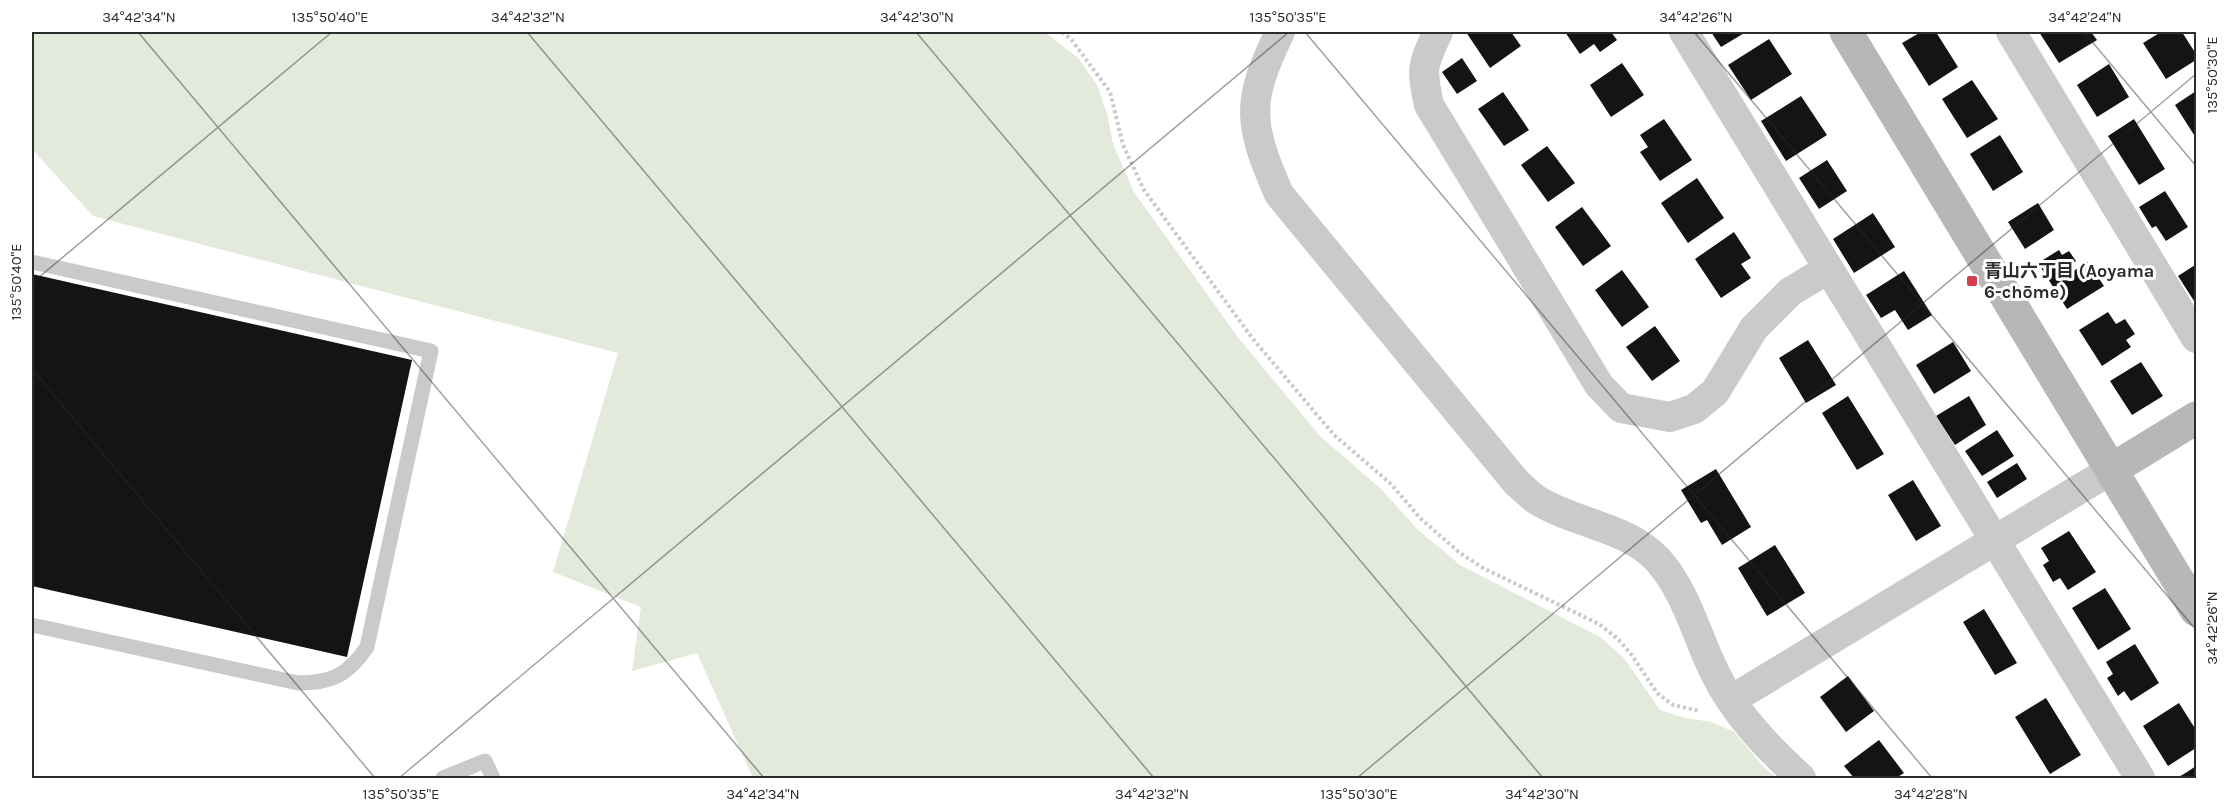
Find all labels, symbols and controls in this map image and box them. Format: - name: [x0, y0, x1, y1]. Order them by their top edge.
- text: 34°42'34"N: [102, 8, 176, 26]
- text: 135°50'40"E: [291, 8, 369, 26]
- text: 34°42'32"N: [491, 8, 565, 26]
- text: 34°42'30"N: [880, 8, 954, 26]
- text: 135°50'35"E: [1249, 8, 1327, 26]
- text: 34°42'26"N: [1659, 8, 1733, 26]
- text: 34°42'24"N: [2048, 8, 2122, 26]
- text: 135°50'30"E: [2203, 36, 2221, 114]
- text: 135°50'40"E: [7, 243, 25, 321]
- place label: 青山六丁目 (Aoyama 6-chōme): [1984, 260, 2154, 303]
- marker: 青山六丁目 (Aoyama 6-chōme): [1965, 274, 1979, 288]
- text: 34°42'26"N: [2203, 591, 2221, 665]
- text: 135°50'35"E: [362, 785, 440, 803]
- text: 34°42'34"N: [726, 785, 800, 803]
- text: 34°42'32"N: [1115, 785, 1189, 803]
- text: 135°50'30"E: [1320, 785, 1398, 803]
- text: 34°42'30"N: [1505, 785, 1579, 803]
- text: 34°42'28"N: [1894, 785, 1968, 803]

